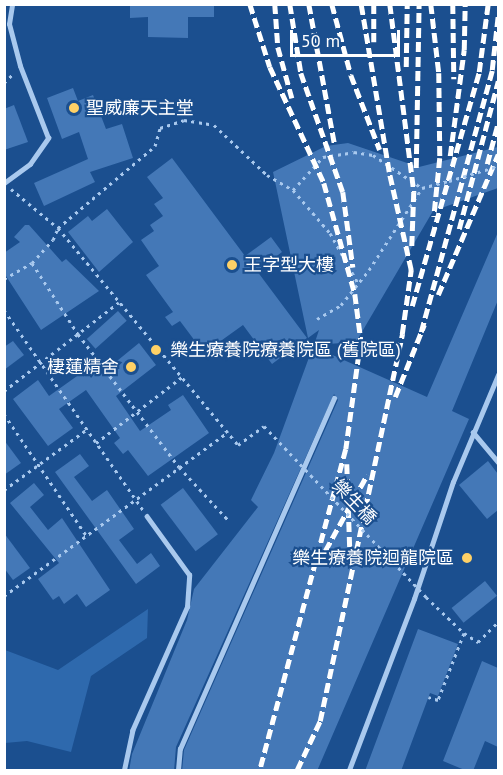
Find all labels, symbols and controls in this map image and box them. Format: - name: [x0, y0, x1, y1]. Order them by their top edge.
- scale bar: [293, 18, 402, 56]
- text: 50 m: [301, 29, 340, 52]
- place label: 聖威廉天主堂: [86, 97, 194, 119]
- marker: 聖威廉天主堂: [67, 101, 81, 115]
- place label: 王字型大樓: [244, 254, 334, 276]
- marker: 王字型大樓: [225, 258, 239, 272]
- place label: 樂生療養院療養院區 (舊院區): [170, 339, 401, 361]
- marker: 樂生療養院療養院區 (舊院區): [147, 341, 165, 359]
- place label: 棲蓮精舍: [47, 356, 119, 378]
- marker: 棲蓮精舍: [124, 360, 138, 374]
- street label: 樂生橋: [327, 475, 381, 529]
- place label: 樂生療養院迴龍院區: [292, 547, 454, 569]
- marker: 樂生療養院迴龍院區: [458, 549, 476, 567]

